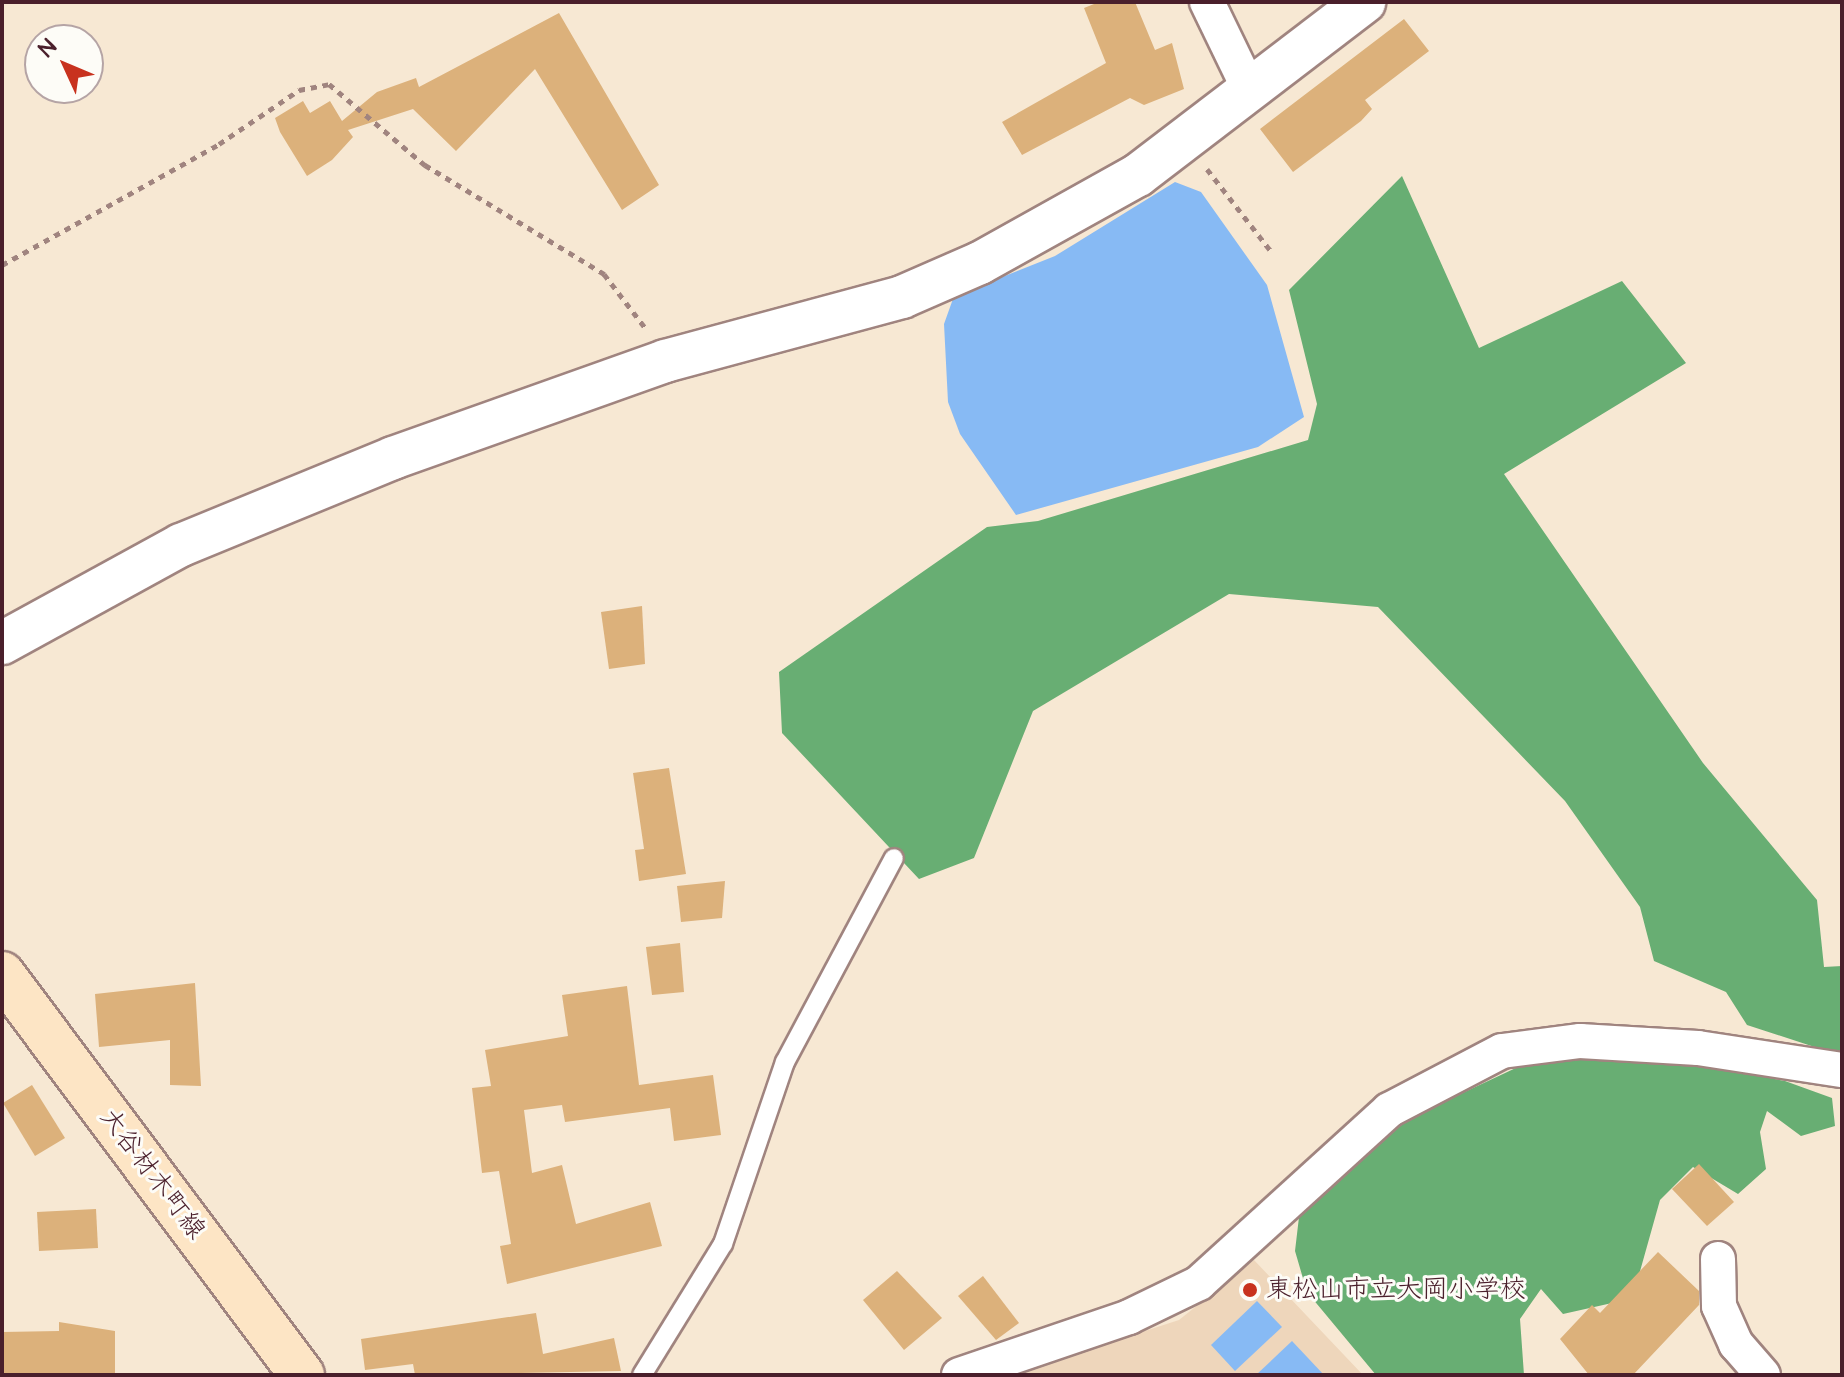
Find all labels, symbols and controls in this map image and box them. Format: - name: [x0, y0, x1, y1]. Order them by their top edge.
- north arrow: [24, 24, 104, 104]
- text: N: [32, 33, 64, 64]
- street label: 大谷材木町線: [93, 1102, 211, 1246]
- place label: 東松山市立大岡小学校: [1266, 1274, 1526, 1306]
- marker: 東松山市立大岡小学校: [1241, 1281, 1259, 1299]

